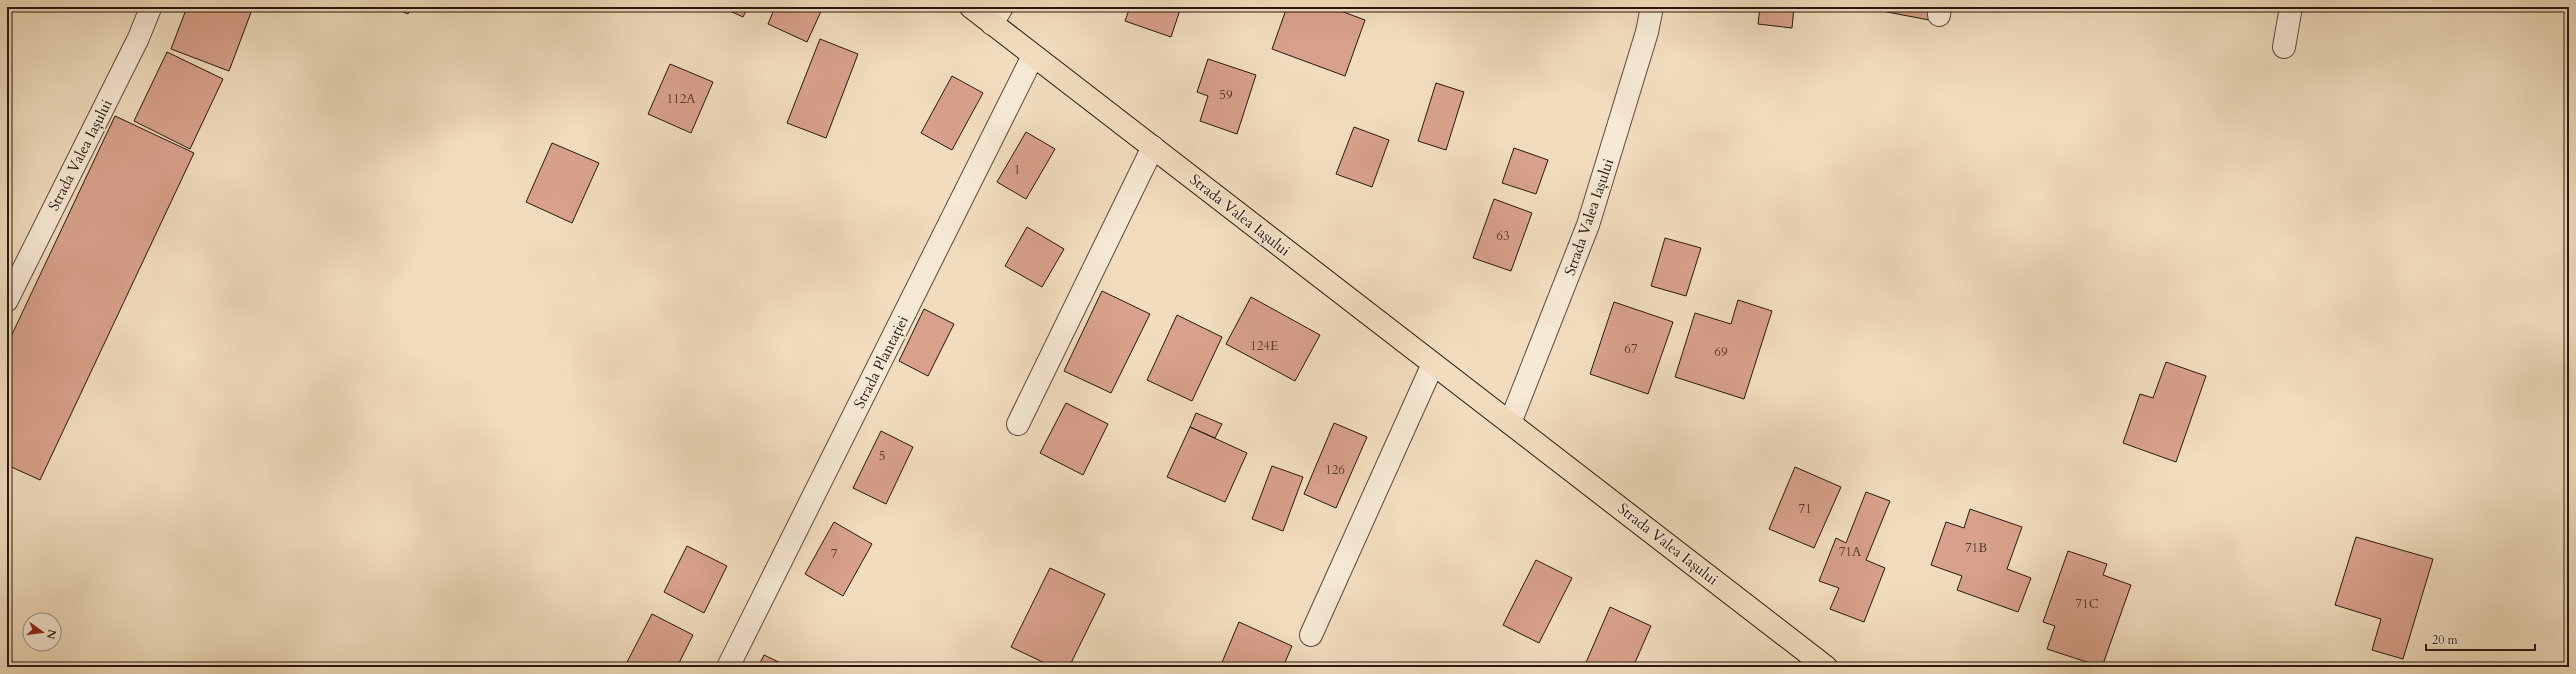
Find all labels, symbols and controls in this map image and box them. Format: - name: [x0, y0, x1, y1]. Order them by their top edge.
- house number: 59: [1219, 86, 1233, 104]
- house number: 112A: [666, 90, 696, 108]
- street label: Strada Valea Iașului: [43, 96, 117, 214]
- street label: Strada Valea Iașului: [1560, 156, 1618, 278]
- house number: 1: [1014, 161, 1020, 179]
- street label: Strada Valea Iașului: [1186, 169, 1294, 261]
- house number: 63: [1496, 227, 1510, 245]
- street label: Strada Plantației: [849, 312, 913, 412]
- house number: 124E: [1250, 337, 1278, 355]
- house number: 67: [1624, 340, 1638, 358]
- house number: 69: [1714, 343, 1728, 361]
- house number: 5: [879, 447, 885, 465]
- house number: 126: [1325, 461, 1345, 479]
- street label: Strada Valea Iașului: [1614, 498, 1722, 590]
- house number: 71: [1798, 500, 1812, 518]
- house number: 71B: [1965, 539, 1987, 557]
- house number: 71A: [1839, 543, 1862, 561]
- house number: 7: [831, 545, 838, 563]
- house number: 71C: [2075, 595, 2099, 613]
- north arrow: [22, 612, 62, 652]
- scale bar: [2426, 626, 2535, 652]
- text: N: [43, 628, 60, 641]
- text: 20 m: [2432, 632, 2459, 648]

